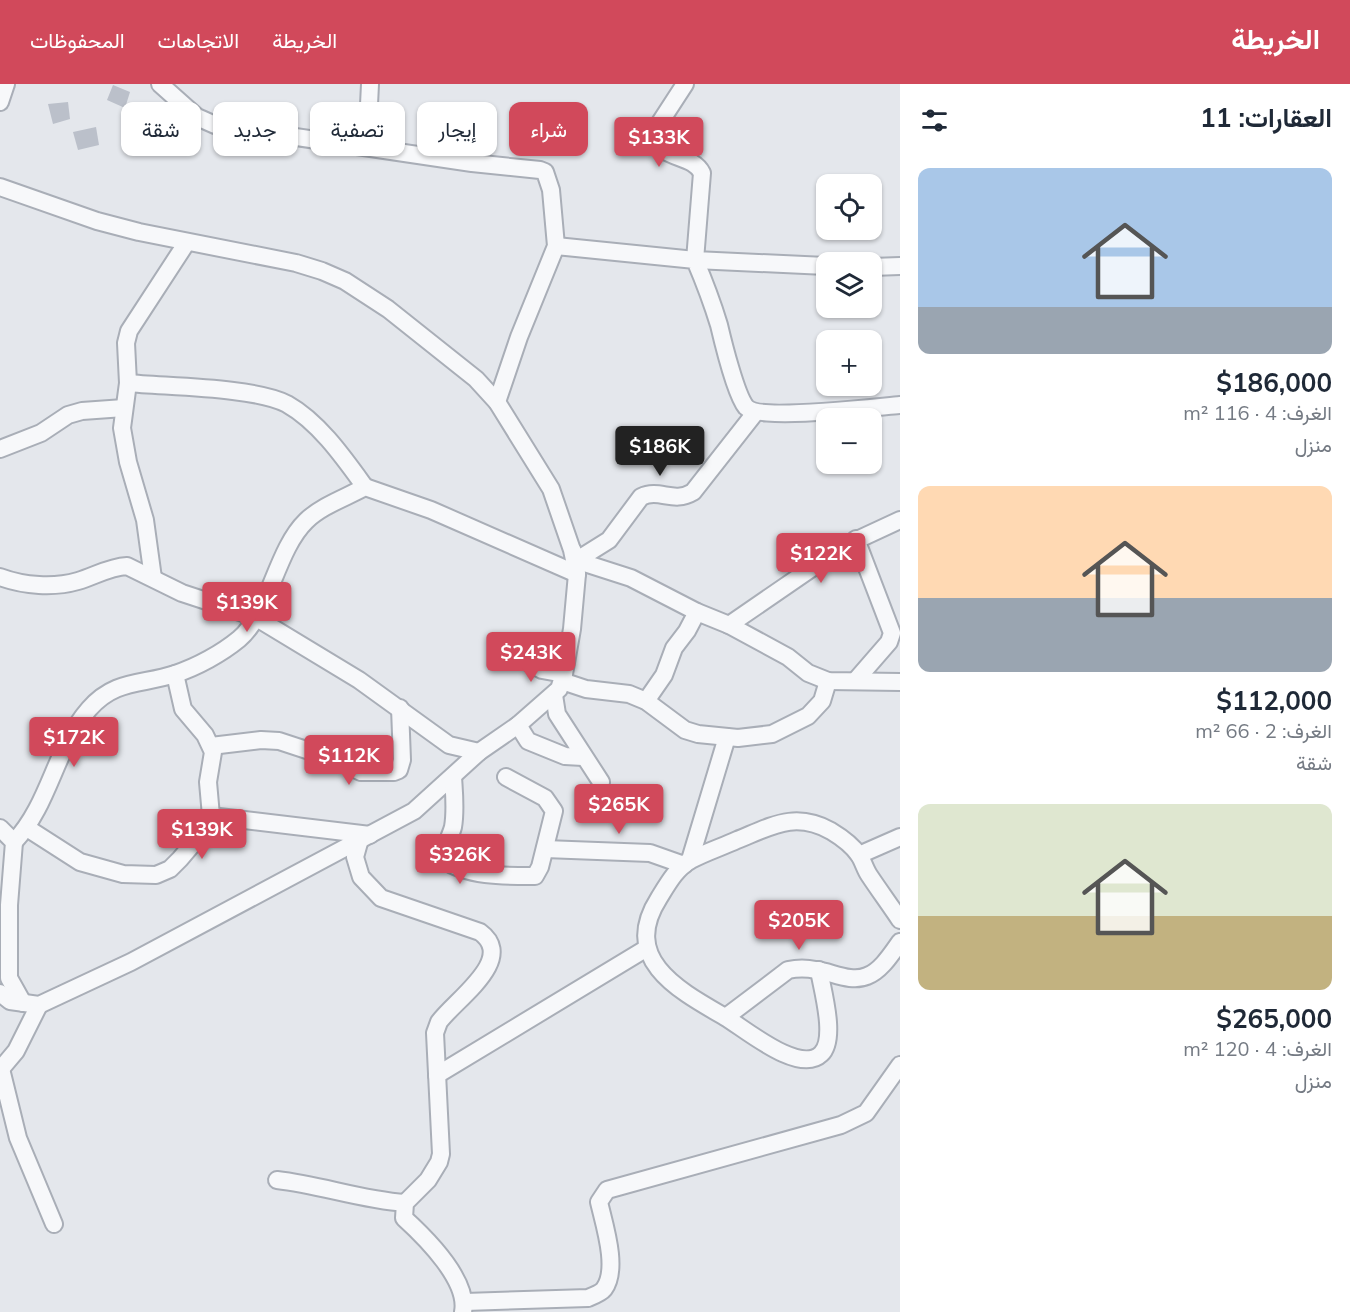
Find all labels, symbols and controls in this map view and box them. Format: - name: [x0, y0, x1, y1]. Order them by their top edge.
- text: الخريطة: [1231, 21, 1320, 56]
- text: المحفوظات: [30, 27, 125, 53]
- text: الاتجاهات: [158, 27, 239, 53]
- text: الخريطة: [272, 27, 337, 53]
- text: العقارات: 11: [1200, 101, 1332, 134]
- chip: شقة: [121, 102, 201, 156]
- chip: جديد: [213, 102, 298, 156]
- chip: تصفية: [310, 102, 405, 156]
- chip: إيجار: [417, 102, 497, 156]
- chip: شراء: [509, 102, 588, 156]
- icon: filters: [918, 104, 951, 137]
- pin: $133K: [617, 117, 701, 168]
- text: $133K: [628, 124, 690, 149]
- map controls: [816, 174, 882, 474]
- button: locate: [816, 174, 882, 240]
- icon: home: [1071, 207, 1179, 315]
- button: layers: [816, 252, 882, 318]
- button: +: [816, 330, 882, 396]
- text: $186,000: [1216, 366, 1332, 399]
- text: الغرف: 4 · 116 m²: [1183, 400, 1332, 425]
- button: −: [816, 408, 882, 474]
- pin: $186K: [618, 426, 702, 477]
- text: منزل: [1295, 432, 1332, 457]
- text: $186K: [629, 433, 691, 458]
- icon: home: [1071, 525, 1179, 633]
- pin: $122K: [779, 533, 863, 584]
- text: $122K: [790, 540, 852, 565]
- pin: $139K: [205, 582, 289, 633]
- text: $139K: [216, 589, 278, 614]
- pin: $243K: [489, 632, 573, 683]
- text: $243K: [500, 639, 562, 664]
- text: $112,000: [1216, 684, 1332, 717]
- pin: $172K: [32, 717, 116, 768]
- text: الغرف: 2 · 66 m²: [1195, 718, 1332, 743]
- text: $172K: [43, 724, 105, 749]
- pin: $112K: [307, 735, 391, 786]
- text: $112K: [318, 742, 380, 767]
- text: شقة: [1296, 750, 1332, 775]
- pin: $265K: [577, 784, 661, 835]
- text: $265K: [588, 791, 650, 816]
- pin: $139K: [160, 809, 244, 860]
- text: $139K: [171, 816, 233, 841]
- pin: $326K: [418, 834, 502, 885]
- text: $326K: [429, 841, 491, 866]
- icon: home: [1071, 843, 1179, 951]
- pin: $205K: [757, 900, 841, 951]
- text: $205K: [768, 907, 830, 932]
- text: $265,000: [1216, 1002, 1332, 1035]
- text: الغرف: 4 · 120 m²: [1183, 1036, 1332, 1061]
- text: منزل: [1295, 1068, 1332, 1093]

